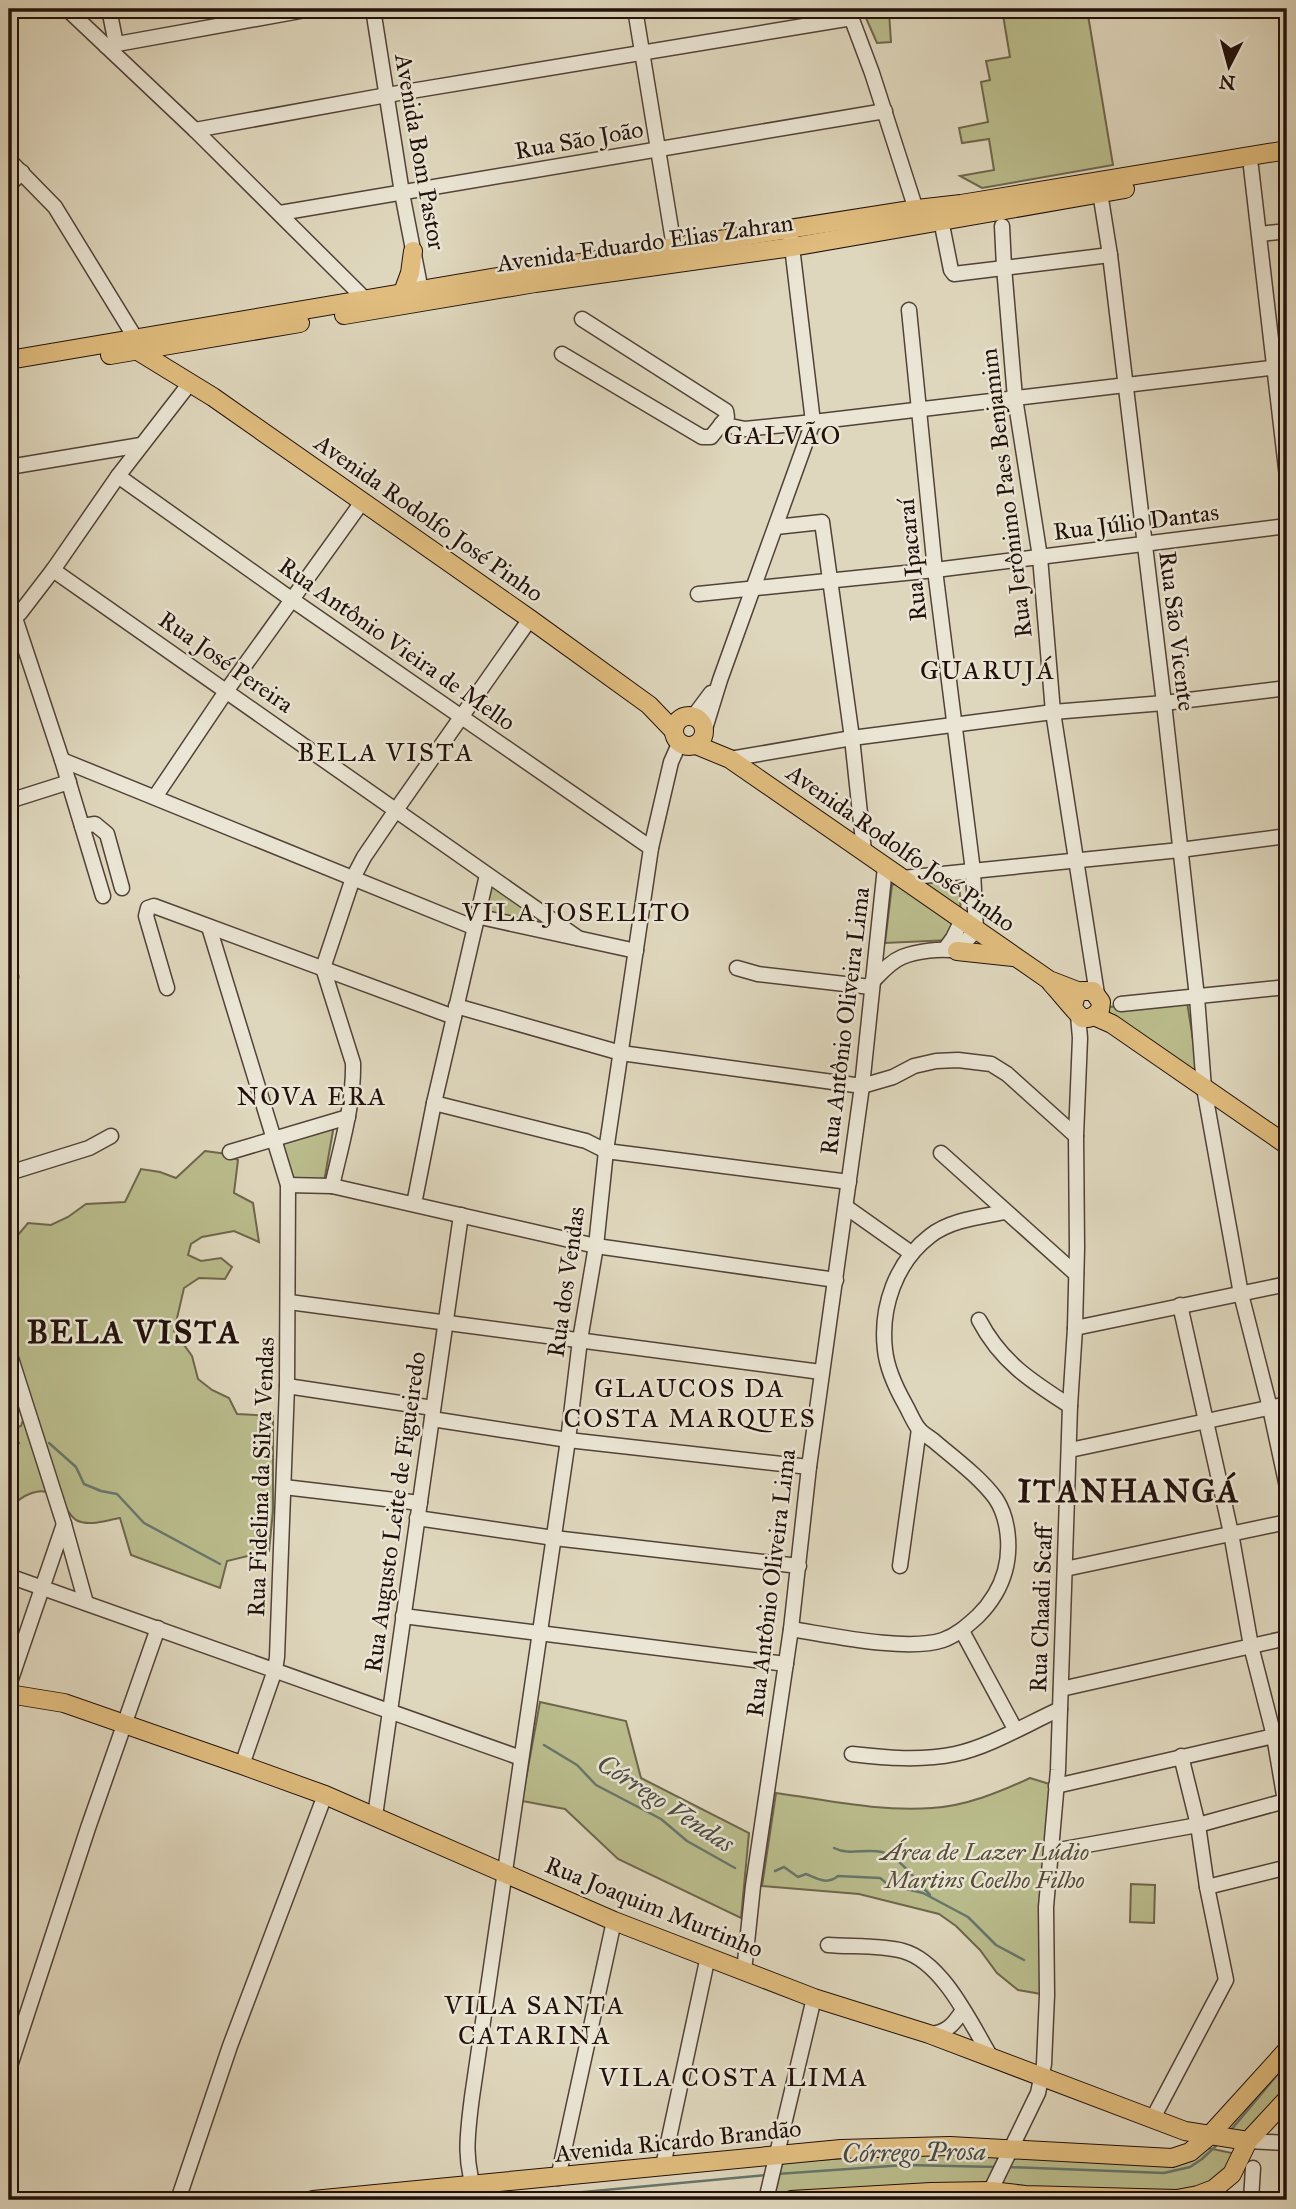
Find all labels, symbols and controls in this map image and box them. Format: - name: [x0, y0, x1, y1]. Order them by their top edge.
- north arrow: [1194, 32, 1264, 102]
- street label: Avenida Bom Pastor: [388, 51, 452, 252]
- text: N: [1218, 70, 1236, 95]
- street label: Rua São João: [512, 114, 646, 166]
- street label: Avenida Eduardo Elias Zahran: [494, 207, 795, 279]
- street label: Rua Jerônimo Paes Benjamim: [973, 347, 1039, 639]
- district label: GALVÃO: [724, 419, 842, 451]
- street label: Avenida Rodolfo José Pinho: [308, 427, 549, 608]
- street label: Rua Ipacaraí: [891, 496, 933, 623]
- street label: Rua Júlio Dantas: [1052, 497, 1220, 547]
- street label: Rua São Vicente: [1152, 549, 1202, 713]
- street label: Rua Antônio Vieira de Mello: [273, 551, 521, 737]
- street label: Rua José Pereira: [153, 604, 300, 720]
- district label: GUARUJÁ: [920, 654, 1056, 686]
- district label: BELA VISTA: [297, 736, 475, 768]
- street label: Avenida Rodolfo José Pinho: [780, 757, 1021, 938]
- street label: Rua Antônio Oliveira Lima: [814, 885, 876, 1157]
- district label: VILA JOSELITO: [461, 896, 692, 928]
- district label: NOVA ERA: [237, 1080, 387, 1112]
- street label: Rua dos Vendas: [541, 1205, 591, 1359]
- district label: BELA VISTA: [27, 1313, 241, 1352]
- street label: Rua Fidelina da Silva Vendas: [241, 1337, 281, 1617]
- street label: Rua Augusto Leite de Figueiredo: [358, 1350, 432, 1674]
- district label: GLAUCOS DA COSTA MARQUES: [563, 1372, 817, 1434]
- street label: Rua Antônio Oliveira Lima: [740, 1447, 802, 1719]
- district label: ITANHANGÁ: [1018, 1471, 1240, 1511]
- street label: Rua Chaadi Scaff: [1023, 1521, 1059, 1693]
- water label: Córrego Vendas: [591, 1747, 741, 1859]
- park label: Área de Lazer Lúdio Martins Coelho Filho: [878, 1837, 1089, 1895]
- street label: Rua Joaquim Murtinho: [541, 1850, 767, 1964]
- district label: VILA SANTA CATARINA: [443, 1989, 626, 2051]
- district label: VILA COSTA LIMA: [598, 2061, 869, 2093]
- street label: Avenida Ricardo Brandão: [552, 2113, 803, 2169]
- water label: Córrego Prosa: [842, 2135, 986, 2169]

